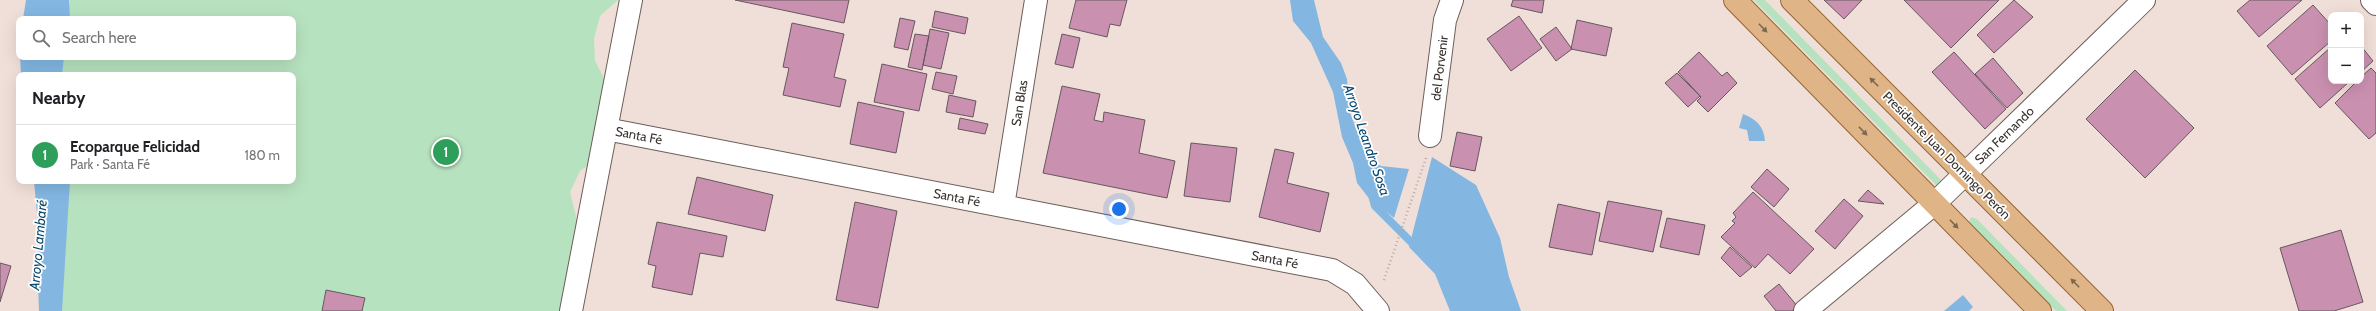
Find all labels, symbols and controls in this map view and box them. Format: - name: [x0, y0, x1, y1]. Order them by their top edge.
- map controls: [2328, 12, 2364, 84]
- button: +: [2328, 12, 2364, 48]
- search box: [16, 16, 296, 60]
- one-way arrow: [1758, 23, 1768, 33]
- icon: search: [30, 27, 52, 49]
- text: Search here: [62, 29, 137, 47]
- street label: del Porvenir: [1427, 34, 1451, 101]
- button: −: [2328, 48, 2364, 84]
- one-way arrow: [1869, 77, 1879, 87]
- street label: San Blas: [1007, 78, 1031, 127]
- water label: Arroyo Leandro Sosa: [1339, 81, 1394, 198]
- text: Nearby: [32, 88, 85, 108]
- street label: Presidente Juan Domingo Perón: [1880, 88, 2014, 222]
- street label: San Fernando: [1971, 103, 2037, 167]
- street label: Santa Fé: [614, 123, 664, 147]
- one-way arrow: [1859, 126, 1868, 136]
- pin: 1: [433, 137, 459, 167]
- text: Ecoparque Felicidad: [70, 138, 200, 156]
- text: 1: [43, 147, 47, 163]
- text: 180 m: [244, 147, 280, 163]
- text: Park · Santa Fé: [70, 156, 150, 172]
- street label: Santa Fé: [932, 185, 982, 209]
- water label: Arroyo Lambaré: [25, 198, 51, 292]
- your location: [1109, 199, 1129, 219]
- one-way arrow: [1950, 219, 1959, 229]
- street label: Santa Fé: [1250, 247, 1300, 271]
- one-way arrow: [2070, 278, 2080, 288]

